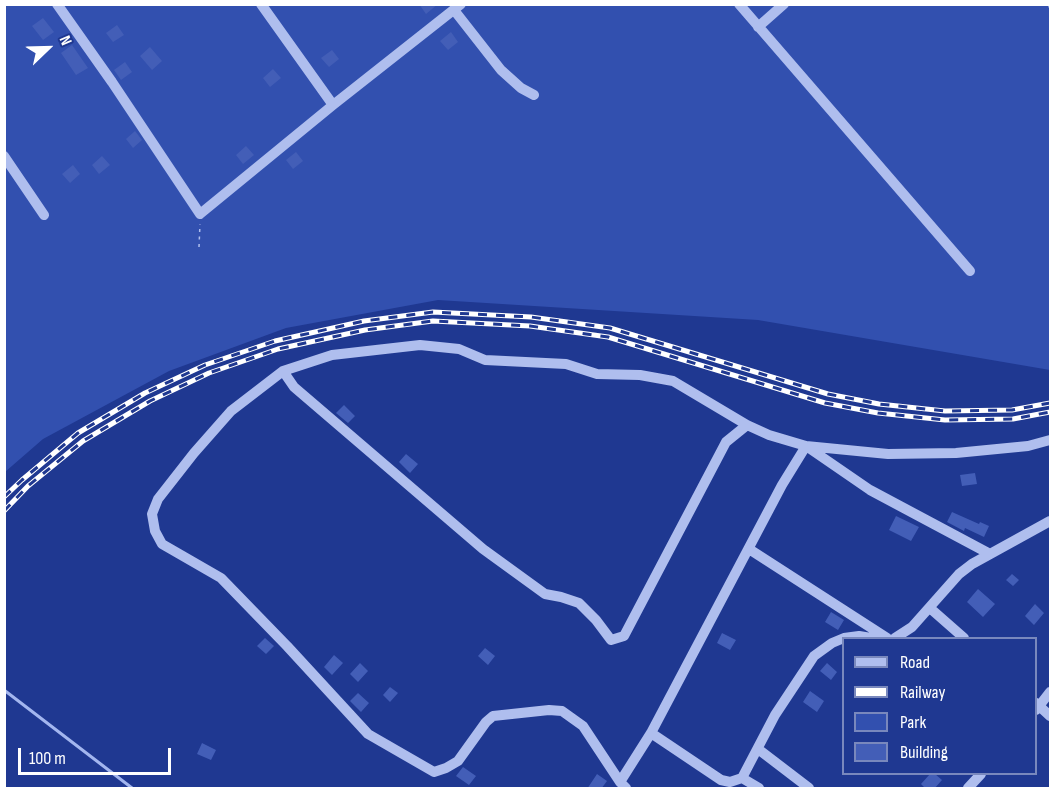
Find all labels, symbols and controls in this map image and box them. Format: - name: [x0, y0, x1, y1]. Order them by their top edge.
- north arrow: [18, 18, 78, 78]
- text: N: [55, 33, 75, 48]
- legend: [842, 637, 1037, 775]
- text: Road: [900, 652, 930, 673]
- text: Railway: [900, 682, 945, 703]
- text: Park: [900, 712, 926, 733]
- scale bar: [21, 736, 174, 774]
- text: Building: [900, 742, 948, 763]
- text: 100 m: [29, 748, 66, 769]

